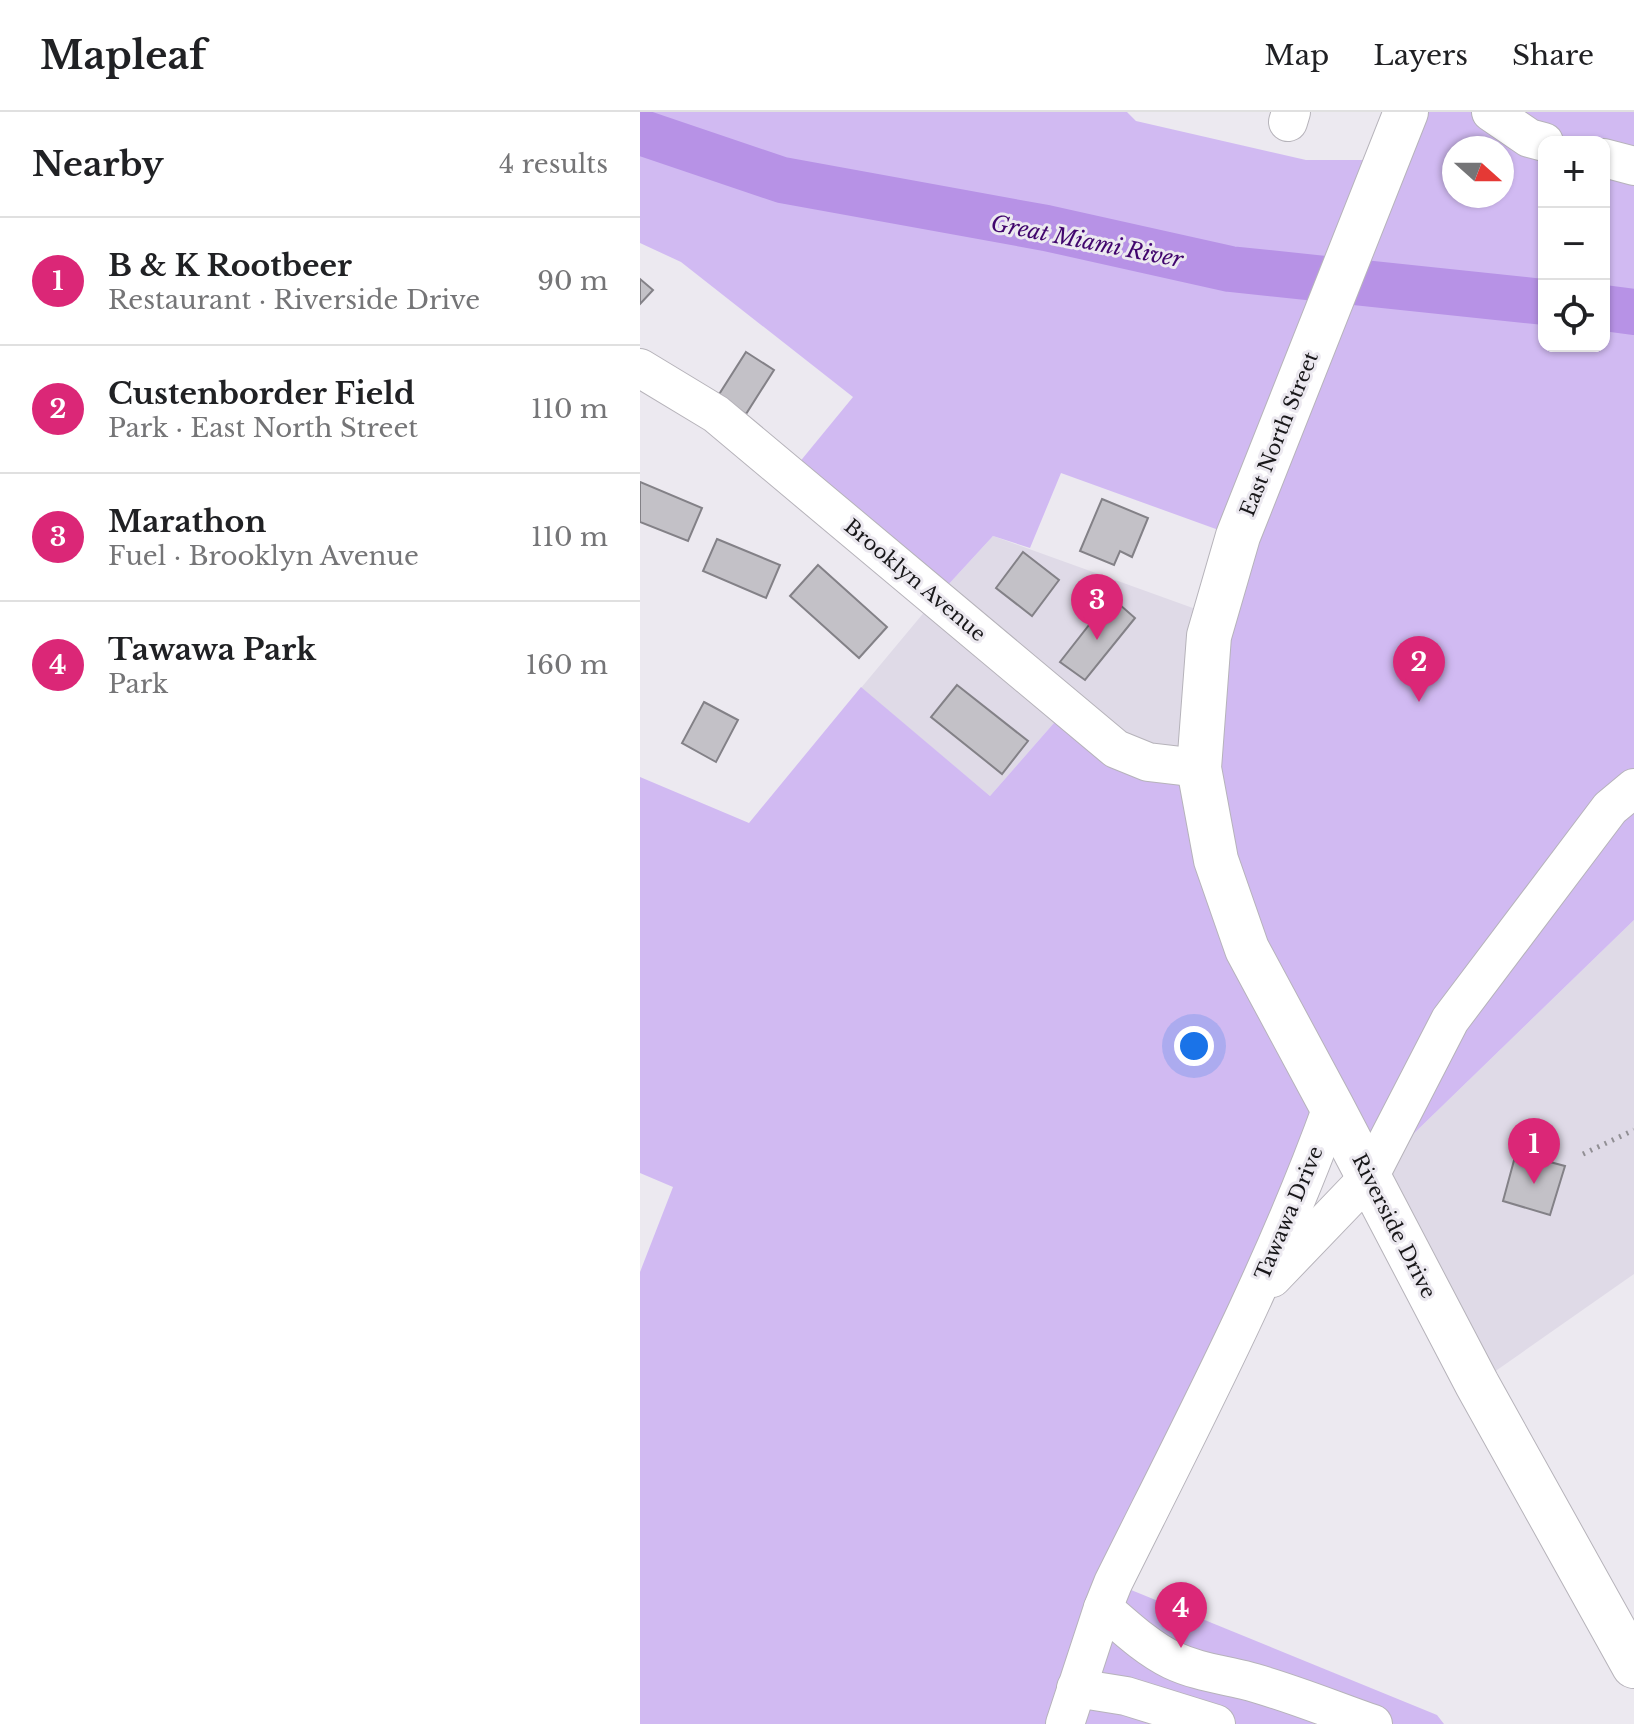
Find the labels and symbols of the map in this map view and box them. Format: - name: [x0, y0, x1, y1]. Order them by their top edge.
- north arrow: [1442, 136, 1514, 208]
- water label: Great Miami River: [989, 210, 1186, 273]
- street label: East North Street: [1235, 348, 1323, 520]
- street label: Brooklyn Avenue: [839, 514, 991, 646]
- pin: 3: [1071, 574, 1123, 640]
- pin: 2: [1393, 636, 1445, 702]
- your location: [1174, 1026, 1214, 1066]
- pin: 1: [1508, 1118, 1560, 1184]
- street label: Tawawa Drive: [1250, 1143, 1328, 1283]
- street label: Riverside Drive: [1347, 1150, 1441, 1302]
- pin: 4: [1155, 1582, 1207, 1648]

